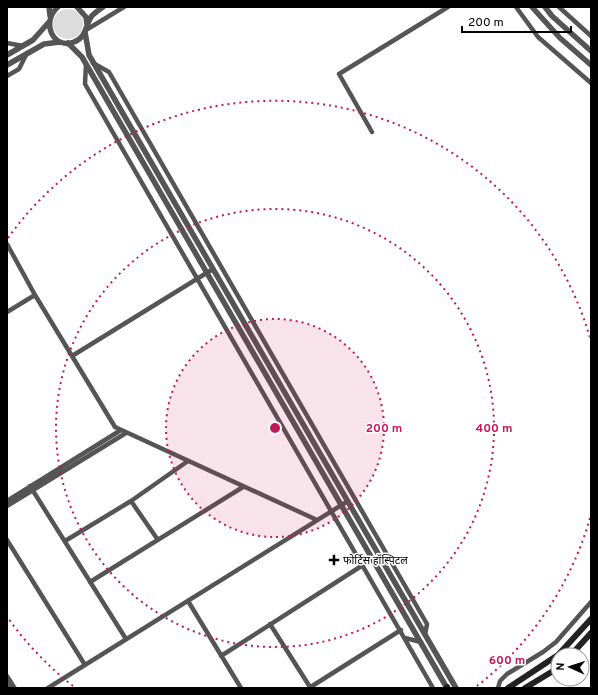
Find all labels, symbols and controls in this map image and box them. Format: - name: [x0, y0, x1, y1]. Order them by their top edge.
- scale bar: [462, 8, 571, 34]
- text: 200 m: [468, 15, 504, 31]
- centre of rings: [268, 421, 282, 435]
- text: 200 m: [366, 421, 402, 437]
- text: 400 m: [475, 421, 513, 437]
- marker: फोर्टिस हॉस्पिटल: [328, 554, 340, 566]
- place label: फोर्टिस हॉस्पिटल: [343, 554, 408, 568]
- north arrow: [550, 647, 590, 687]
- text: 600 m: [489, 653, 525, 669]
- text: N: [554, 662, 568, 671]

